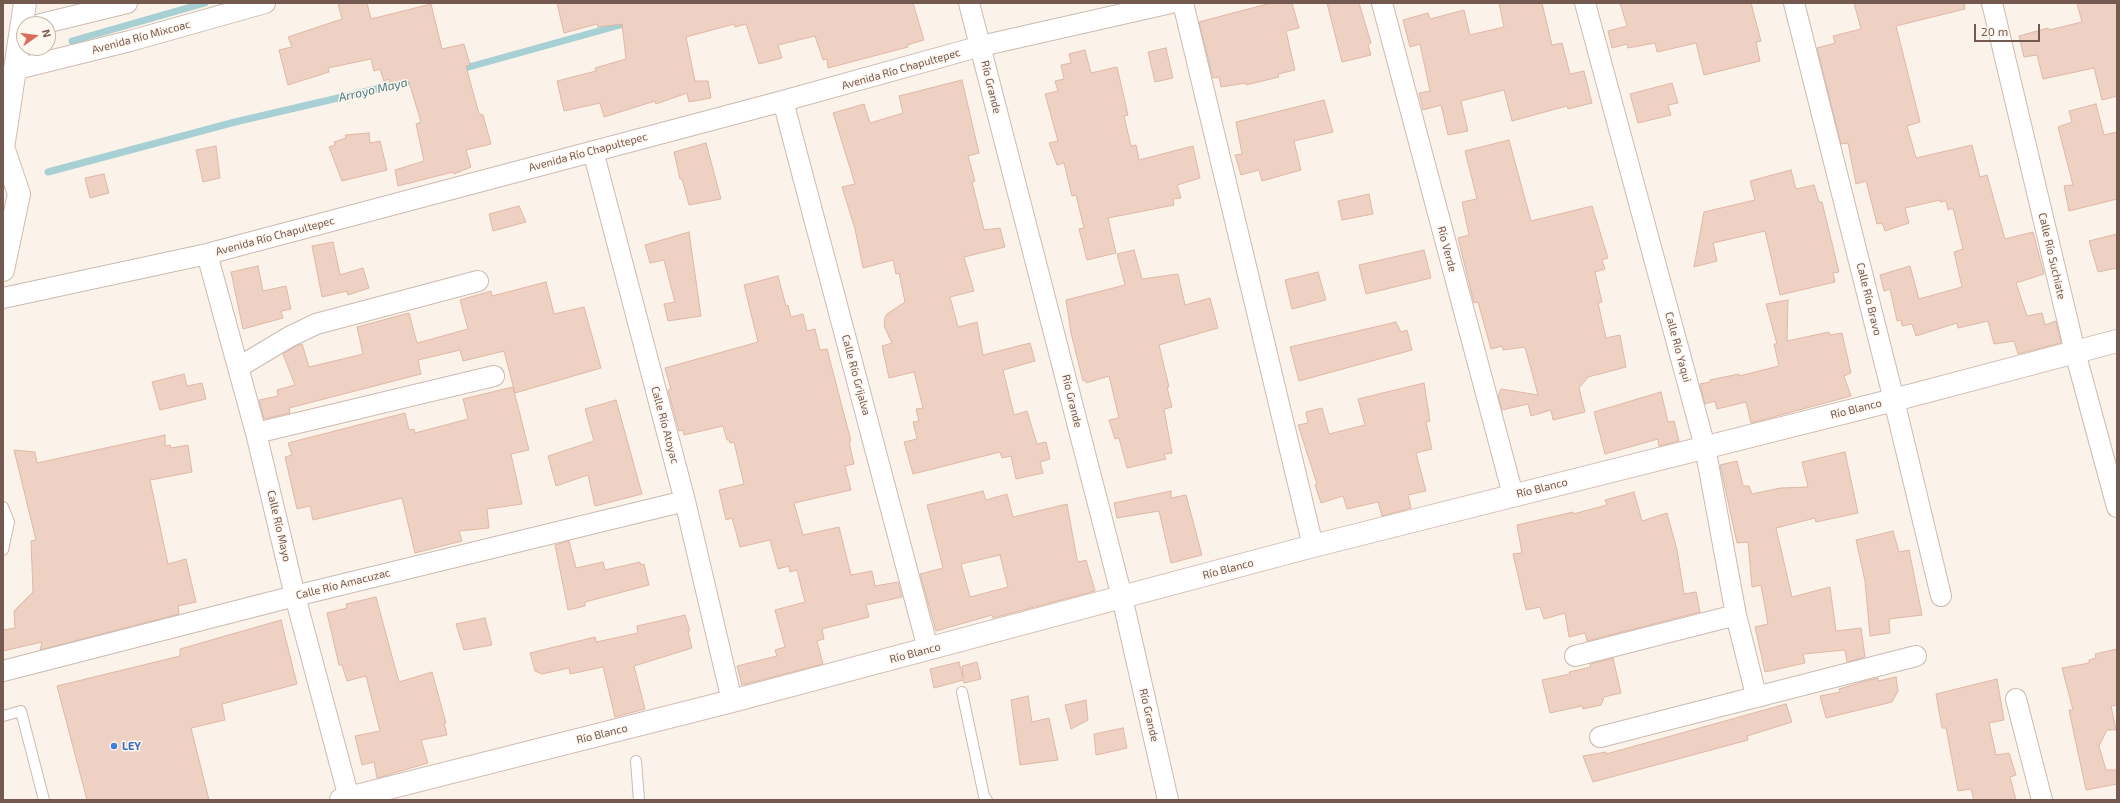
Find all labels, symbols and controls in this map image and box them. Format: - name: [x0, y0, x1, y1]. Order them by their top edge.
- north arrow: [16, 16, 56, 56]
- scale bar: [1976, 16, 2042, 42]
- street label: Avenida Río Mixcoac: [90, 17, 192, 57]
- text: 20 m: [1981, 24, 2008, 38]
- text: N: [40, 28, 54, 39]
- street label: Avenida Río Chapultepec: [840, 46, 962, 92]
- street label: Río Grande: [978, 59, 1004, 115]
- water label: Arroyo Maya: [337, 75, 409, 105]
- street label: Avenida Río Chapultepec: [527, 130, 649, 174]
- street label: Calle Río Suchiate: [2036, 211, 2068, 301]
- street label: Avenida Río Chapultepec: [214, 214, 336, 258]
- street label: Río Verde: [1435, 225, 1459, 273]
- street label: Calle Río Bravo: [1854, 261, 1884, 337]
- street label: Calle Río Yaqui: [1662, 310, 1694, 384]
- street label: Calle Río Grijalva: [839, 333, 873, 417]
- street label: Río Grande: [1059, 373, 1085, 429]
- street label: Calle Río Atoyac: [648, 385, 682, 465]
- street label: Río Blanco: [1829, 396, 1883, 422]
- street label: Río Blanco: [1515, 475, 1569, 501]
- street label: Calle Río Mayo: [264, 489, 294, 563]
- street label: Río Blanco: [1201, 556, 1255, 582]
- street label: Calle Río Amacuzac: [295, 566, 391, 602]
- street label: Río Blanco: [888, 640, 942, 666]
- street label: Río Grande: [1136, 687, 1162, 743]
- street label: Río Blanco: [575, 721, 629, 747]
- place label: LEY: [122, 739, 141, 753]
- marker: LEY: [109, 741, 119, 751]

